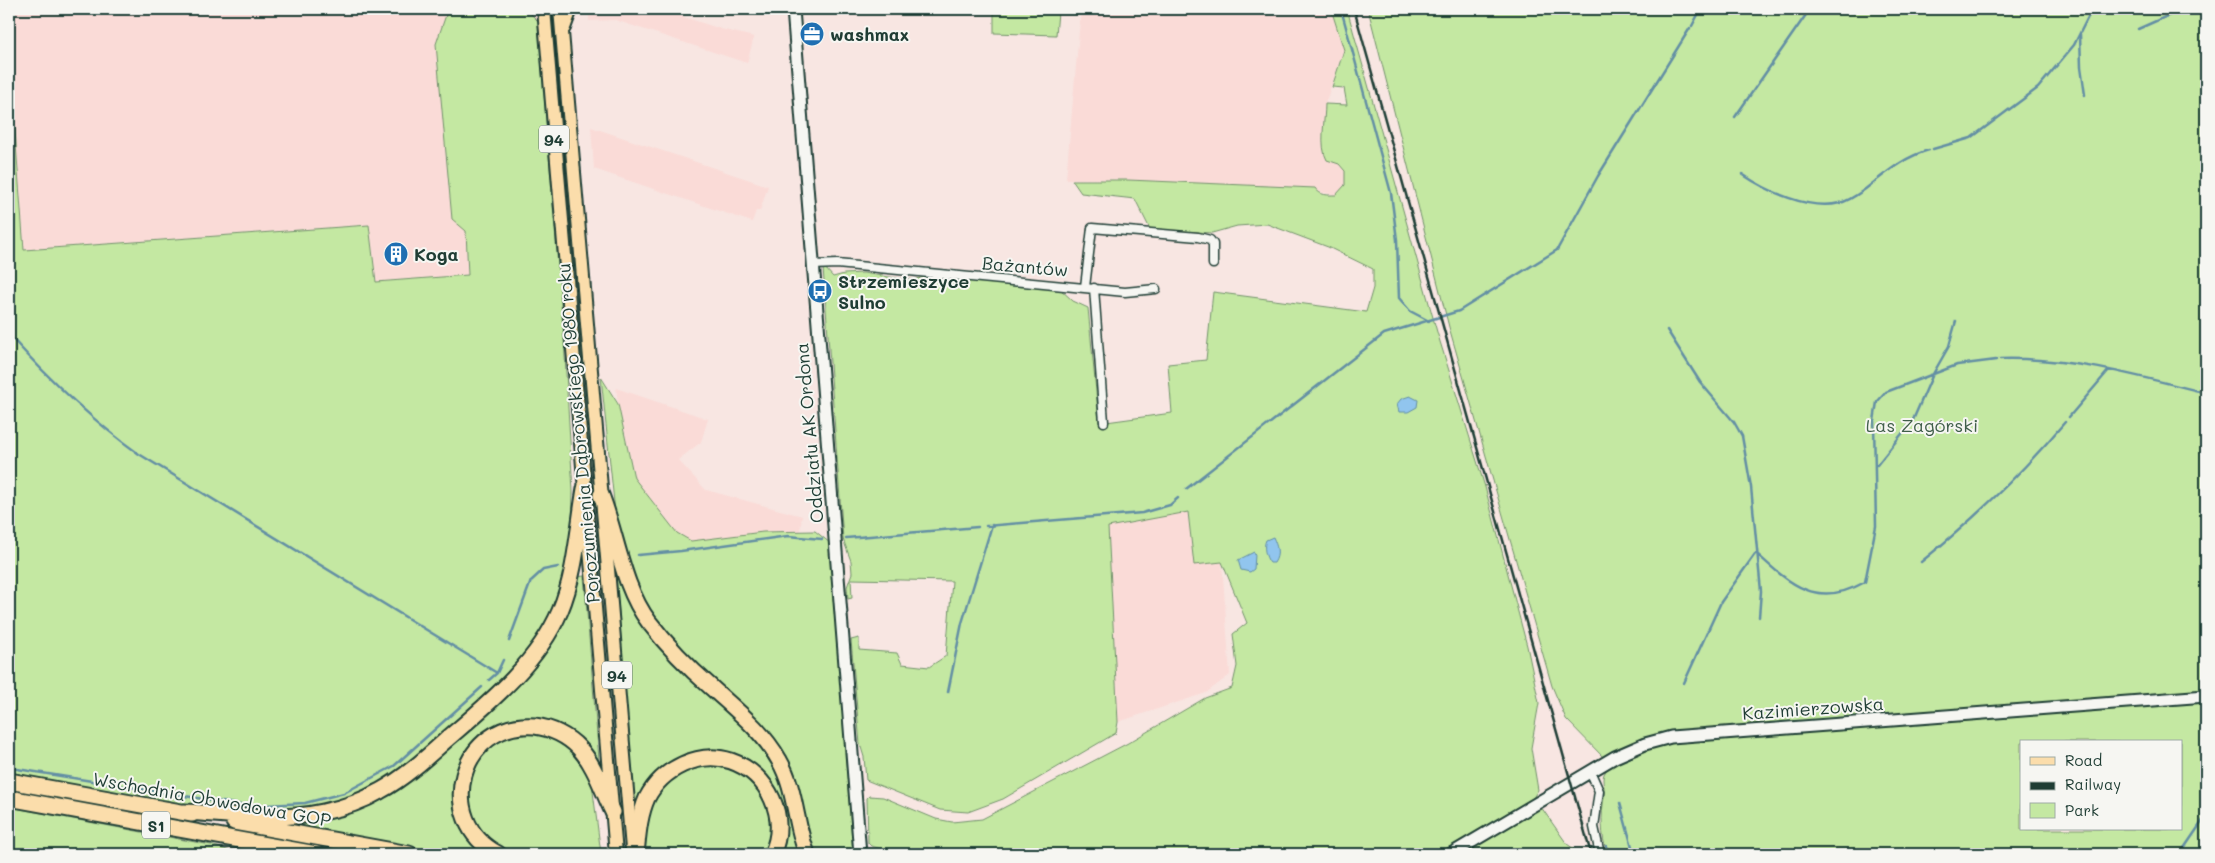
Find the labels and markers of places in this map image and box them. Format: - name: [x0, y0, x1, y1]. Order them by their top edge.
- office icon: washmax: [799, 21, 825, 47]
- place label: washmax: [830, 22, 909, 46]
- building icon: Koga: [383, 241, 409, 267]
- place label: Koga: [414, 242, 459, 266]
- place label: Strzemieszyce Sulno: [838, 269, 969, 314]
- bus stop icon: Strzemieszyce Sulno: [807, 278, 833, 304]

